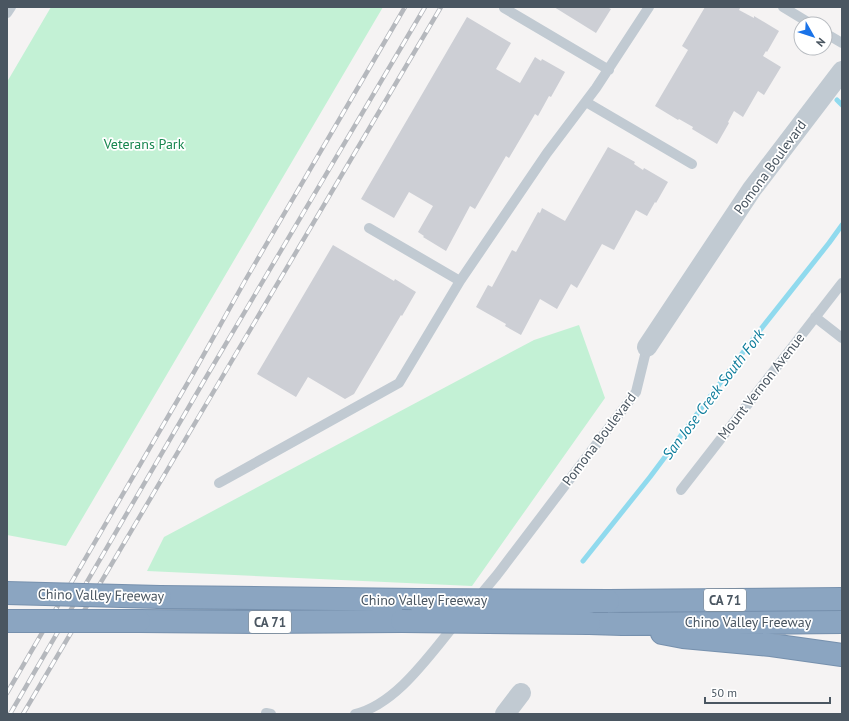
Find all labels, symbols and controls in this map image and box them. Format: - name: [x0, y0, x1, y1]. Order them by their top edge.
- north arrow: [793, 16, 833, 56]
- text: N: [813, 35, 828, 50]
- street label: Pomona Boulevard: [730, 116, 810, 218]
- park label: Veterans Park: [103, 135, 185, 153]
- water label: San Jose Creek South Fork: [658, 324, 769, 463]
- street label: Mount Vernon Avenue: [714, 329, 808, 443]
- street label: Pomona Boulevard: [558, 389, 640, 489]
- street label: Chino Valley Freeway: [38, 585, 165, 605]
- road number: CA 71: [704, 589, 746, 611]
- street label: Chino Valley Freeway: [361, 591, 488, 609]
- road number: CA 71: [249, 611, 291, 633]
- street label: Chino Valley Freeway: [685, 613, 812, 631]
- scale bar: [705, 679, 830, 705]
- text: 50 m: [711, 685, 737, 700]

